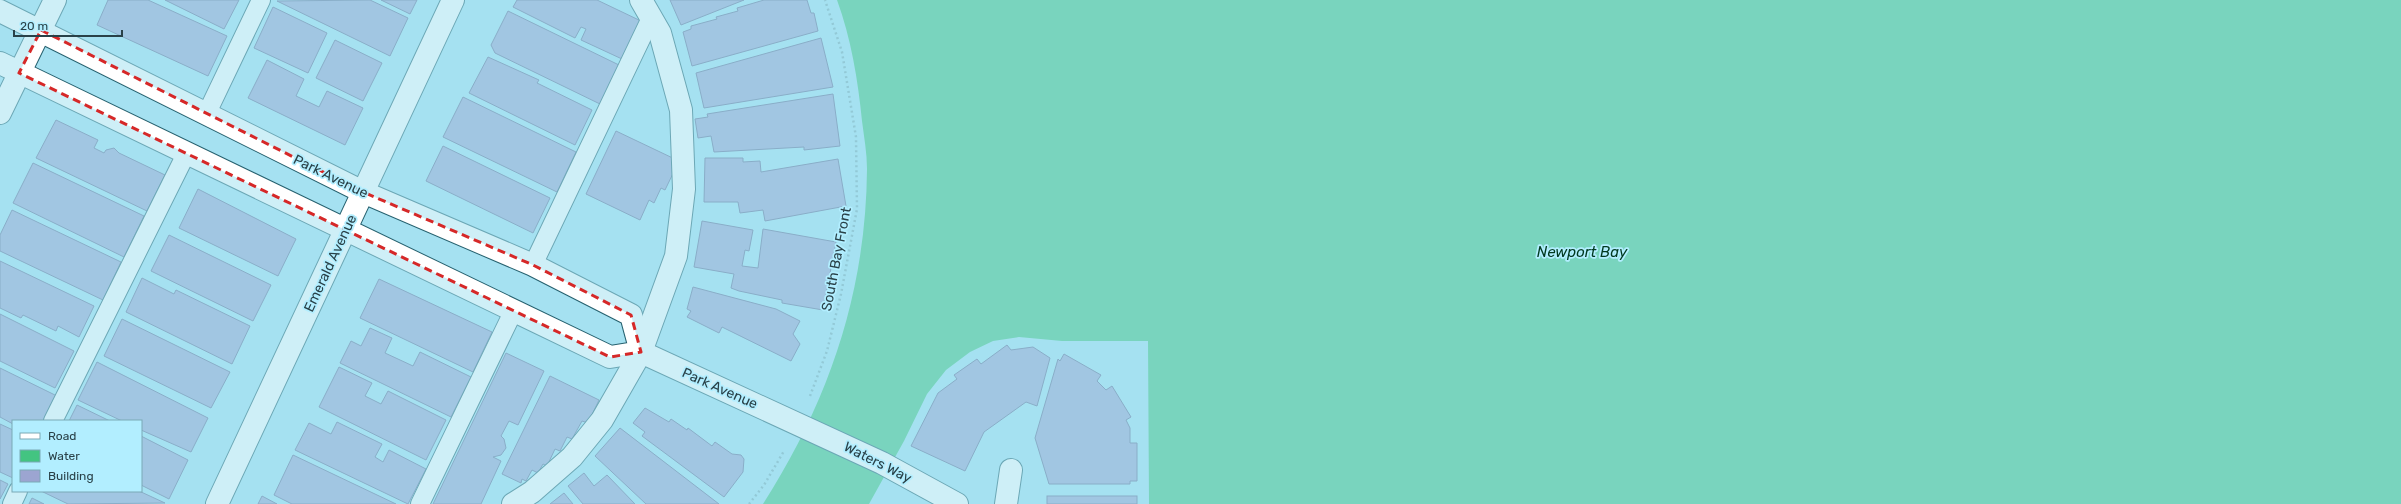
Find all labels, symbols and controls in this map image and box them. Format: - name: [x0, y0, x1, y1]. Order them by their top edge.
- scale bar: [14, 12, 122, 38]
- text: 20 m: [20, 19, 48, 33]
- street label: Park Avenue: [291, 151, 371, 202]
- street label: South Bay Front: [818, 205, 855, 312]
- street label: Emerald Avenue: [300, 212, 361, 315]
- water label: Newport Bay: [1537, 243, 1628, 261]
- street label: Park Avenue: [679, 364, 760, 413]
- legend: [12, 420, 142, 492]
- text: Road: [48, 429, 76, 443]
- street label: Waters Way: [841, 438, 915, 487]
- text: Water: [48, 449, 80, 463]
- text: Building: [48, 469, 94, 483]

